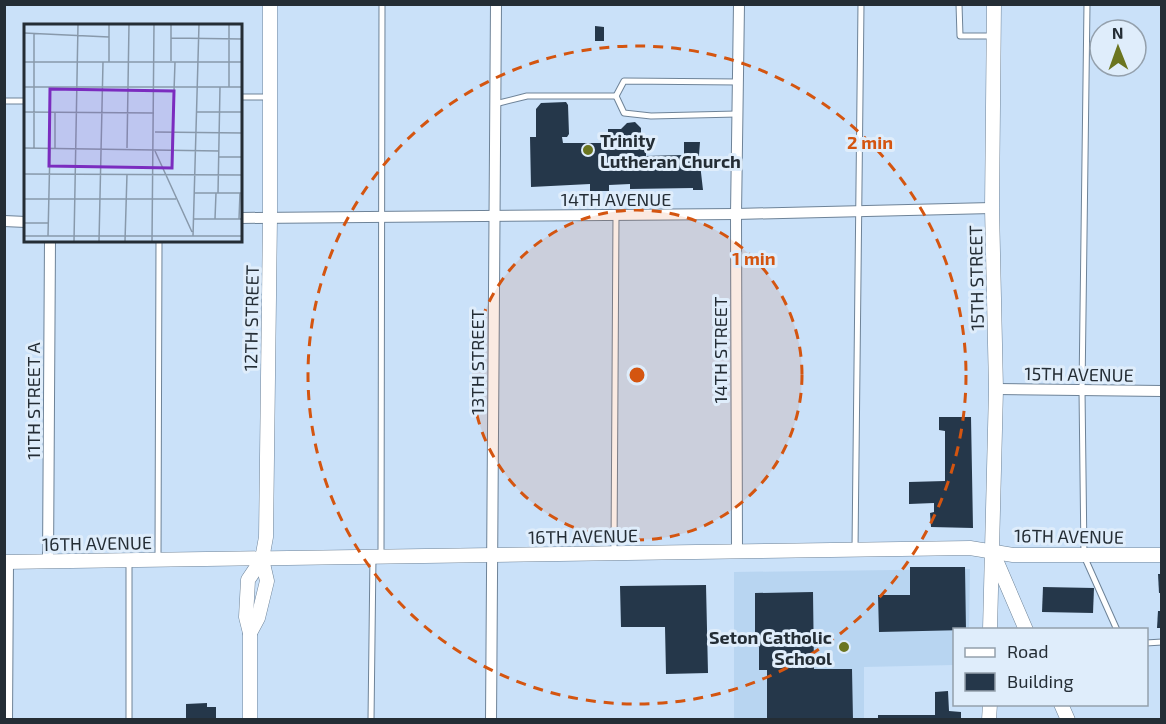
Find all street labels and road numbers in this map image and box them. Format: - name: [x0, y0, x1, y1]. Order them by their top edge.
- street label: 14TH AVENUE: [561, 188, 671, 210]
- street label: 15TH STREET: [964, 224, 988, 331]
- street label: 12TH STREET: [239, 264, 263, 371]
- street label: 14TH STREET: [709, 296, 731, 403]
- street label: 13TH STREET: [466, 308, 488, 415]
- street label: 11TH STREET A: [22, 341, 44, 460]
- street label: 15TH AVENUE: [1024, 362, 1134, 386]
- street label: 16TH AVENUE: [528, 524, 638, 548]
- street label: 16TH AVENUE: [1014, 524, 1124, 548]
- street label: 16TH AVENUE: [42, 531, 152, 555]

